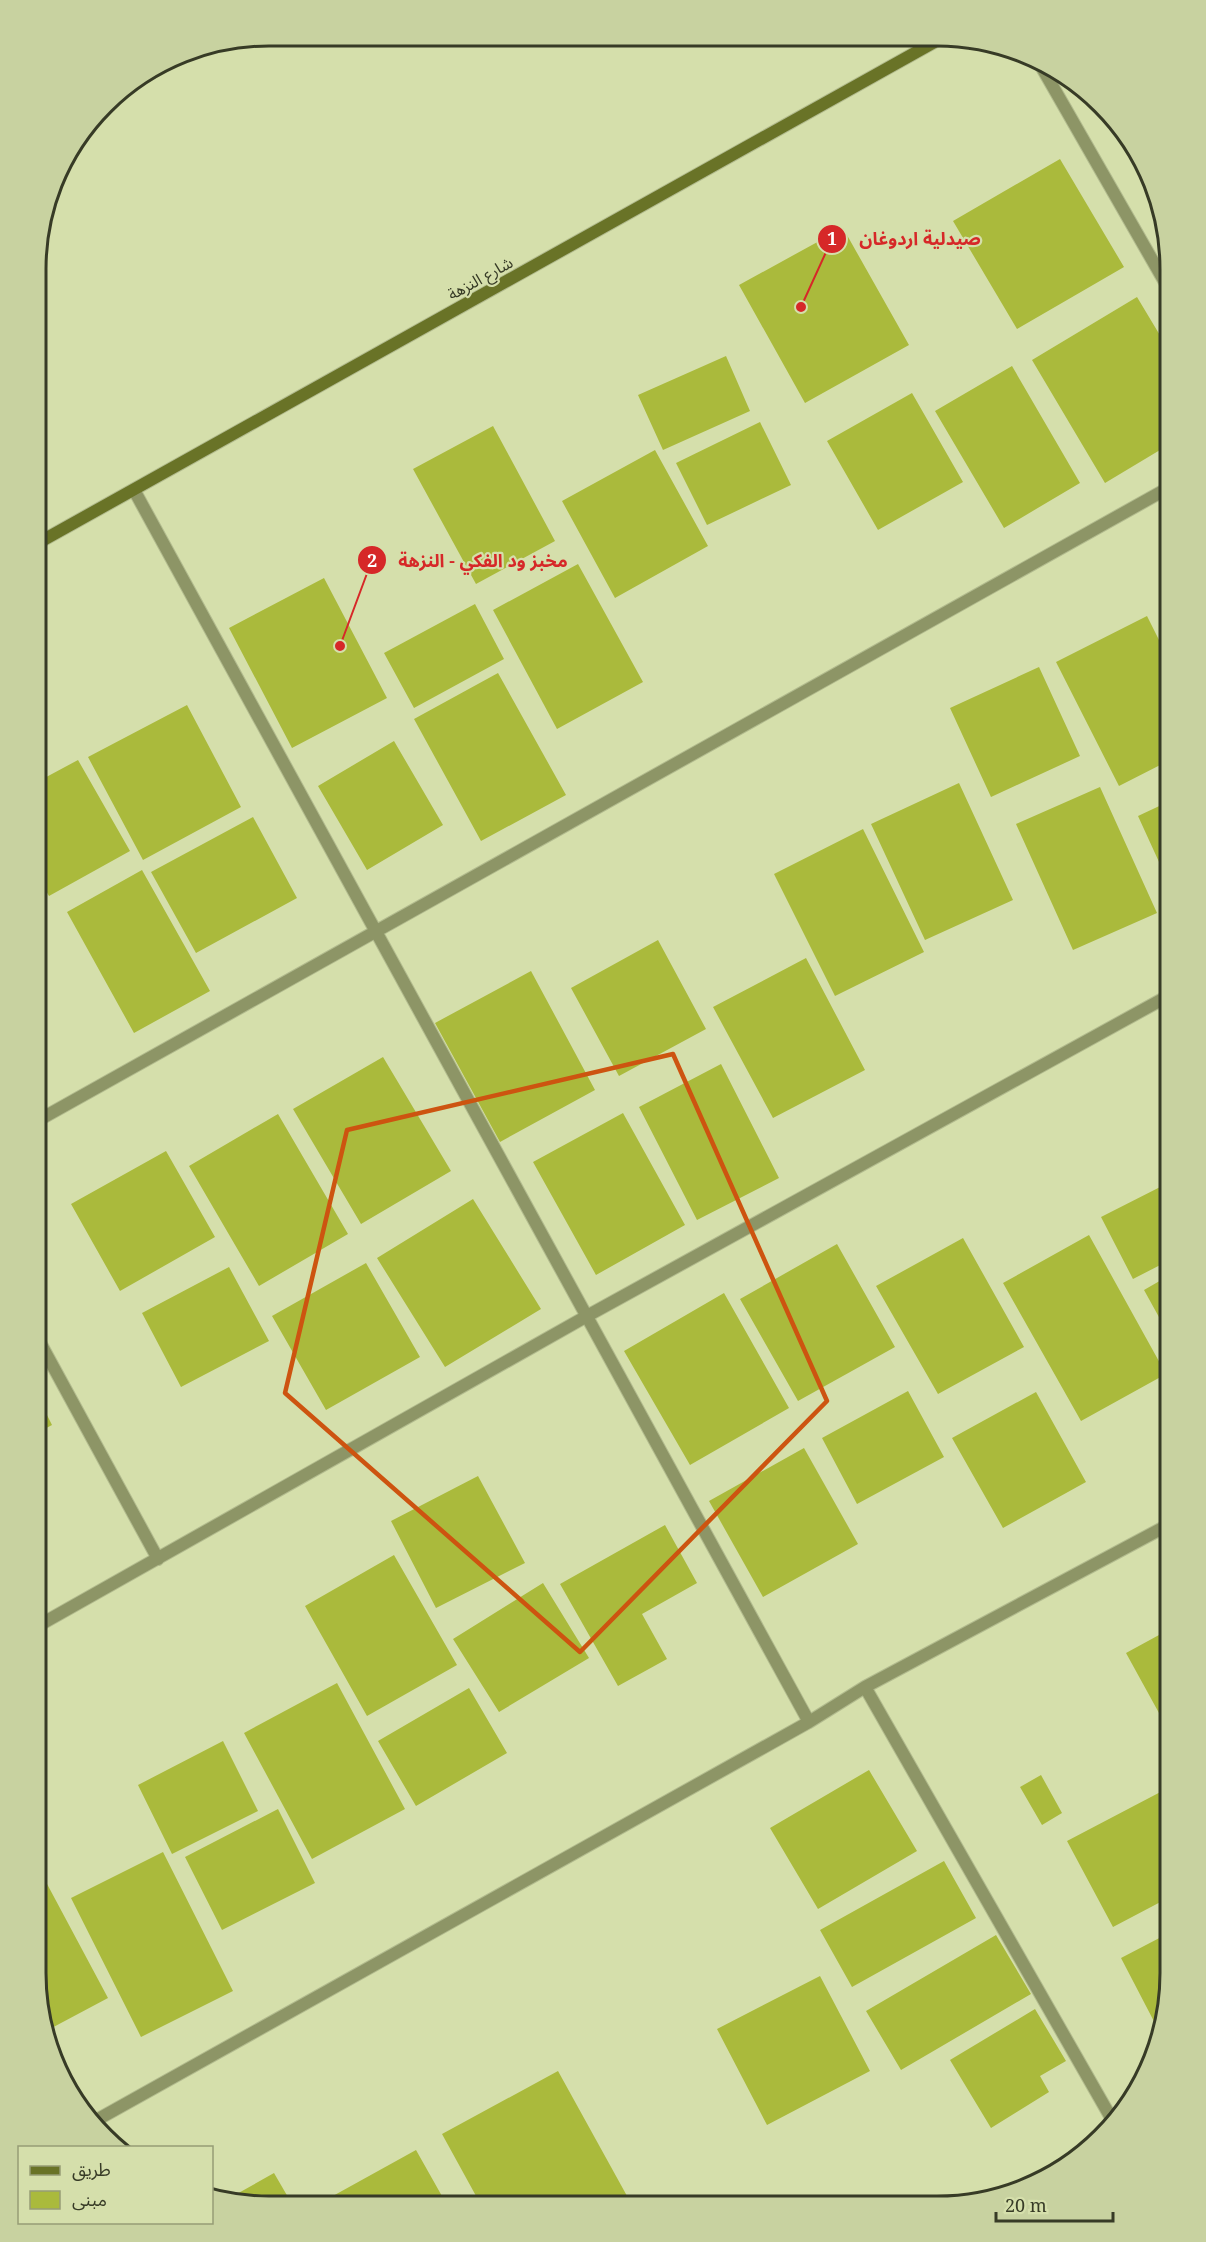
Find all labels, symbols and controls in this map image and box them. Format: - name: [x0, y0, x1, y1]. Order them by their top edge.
- callout: صيدلية اردوغان: [817, 221, 993, 257]
- text: 1: [827, 226, 837, 250]
- text: صيدلية اردوغان: [859, 226, 981, 250]
- street label: شارع النزهة: [443, 251, 518, 307]
- callout: مخبز ود الفكي - النزهة: [357, 542, 580, 578]
- text: 2: [367, 548, 377, 572]
- text: مخبز ود الفكي - النزهة: [398, 548, 568, 575]
- legend: [18, 2146, 213, 2224]
- text: طريق: [72, 2157, 111, 2181]
- scale bar: [996, 2185, 1113, 2223]
- text: مبنى: [72, 2187, 107, 2211]
- text: 20 m: [1005, 2193, 1047, 2217]

